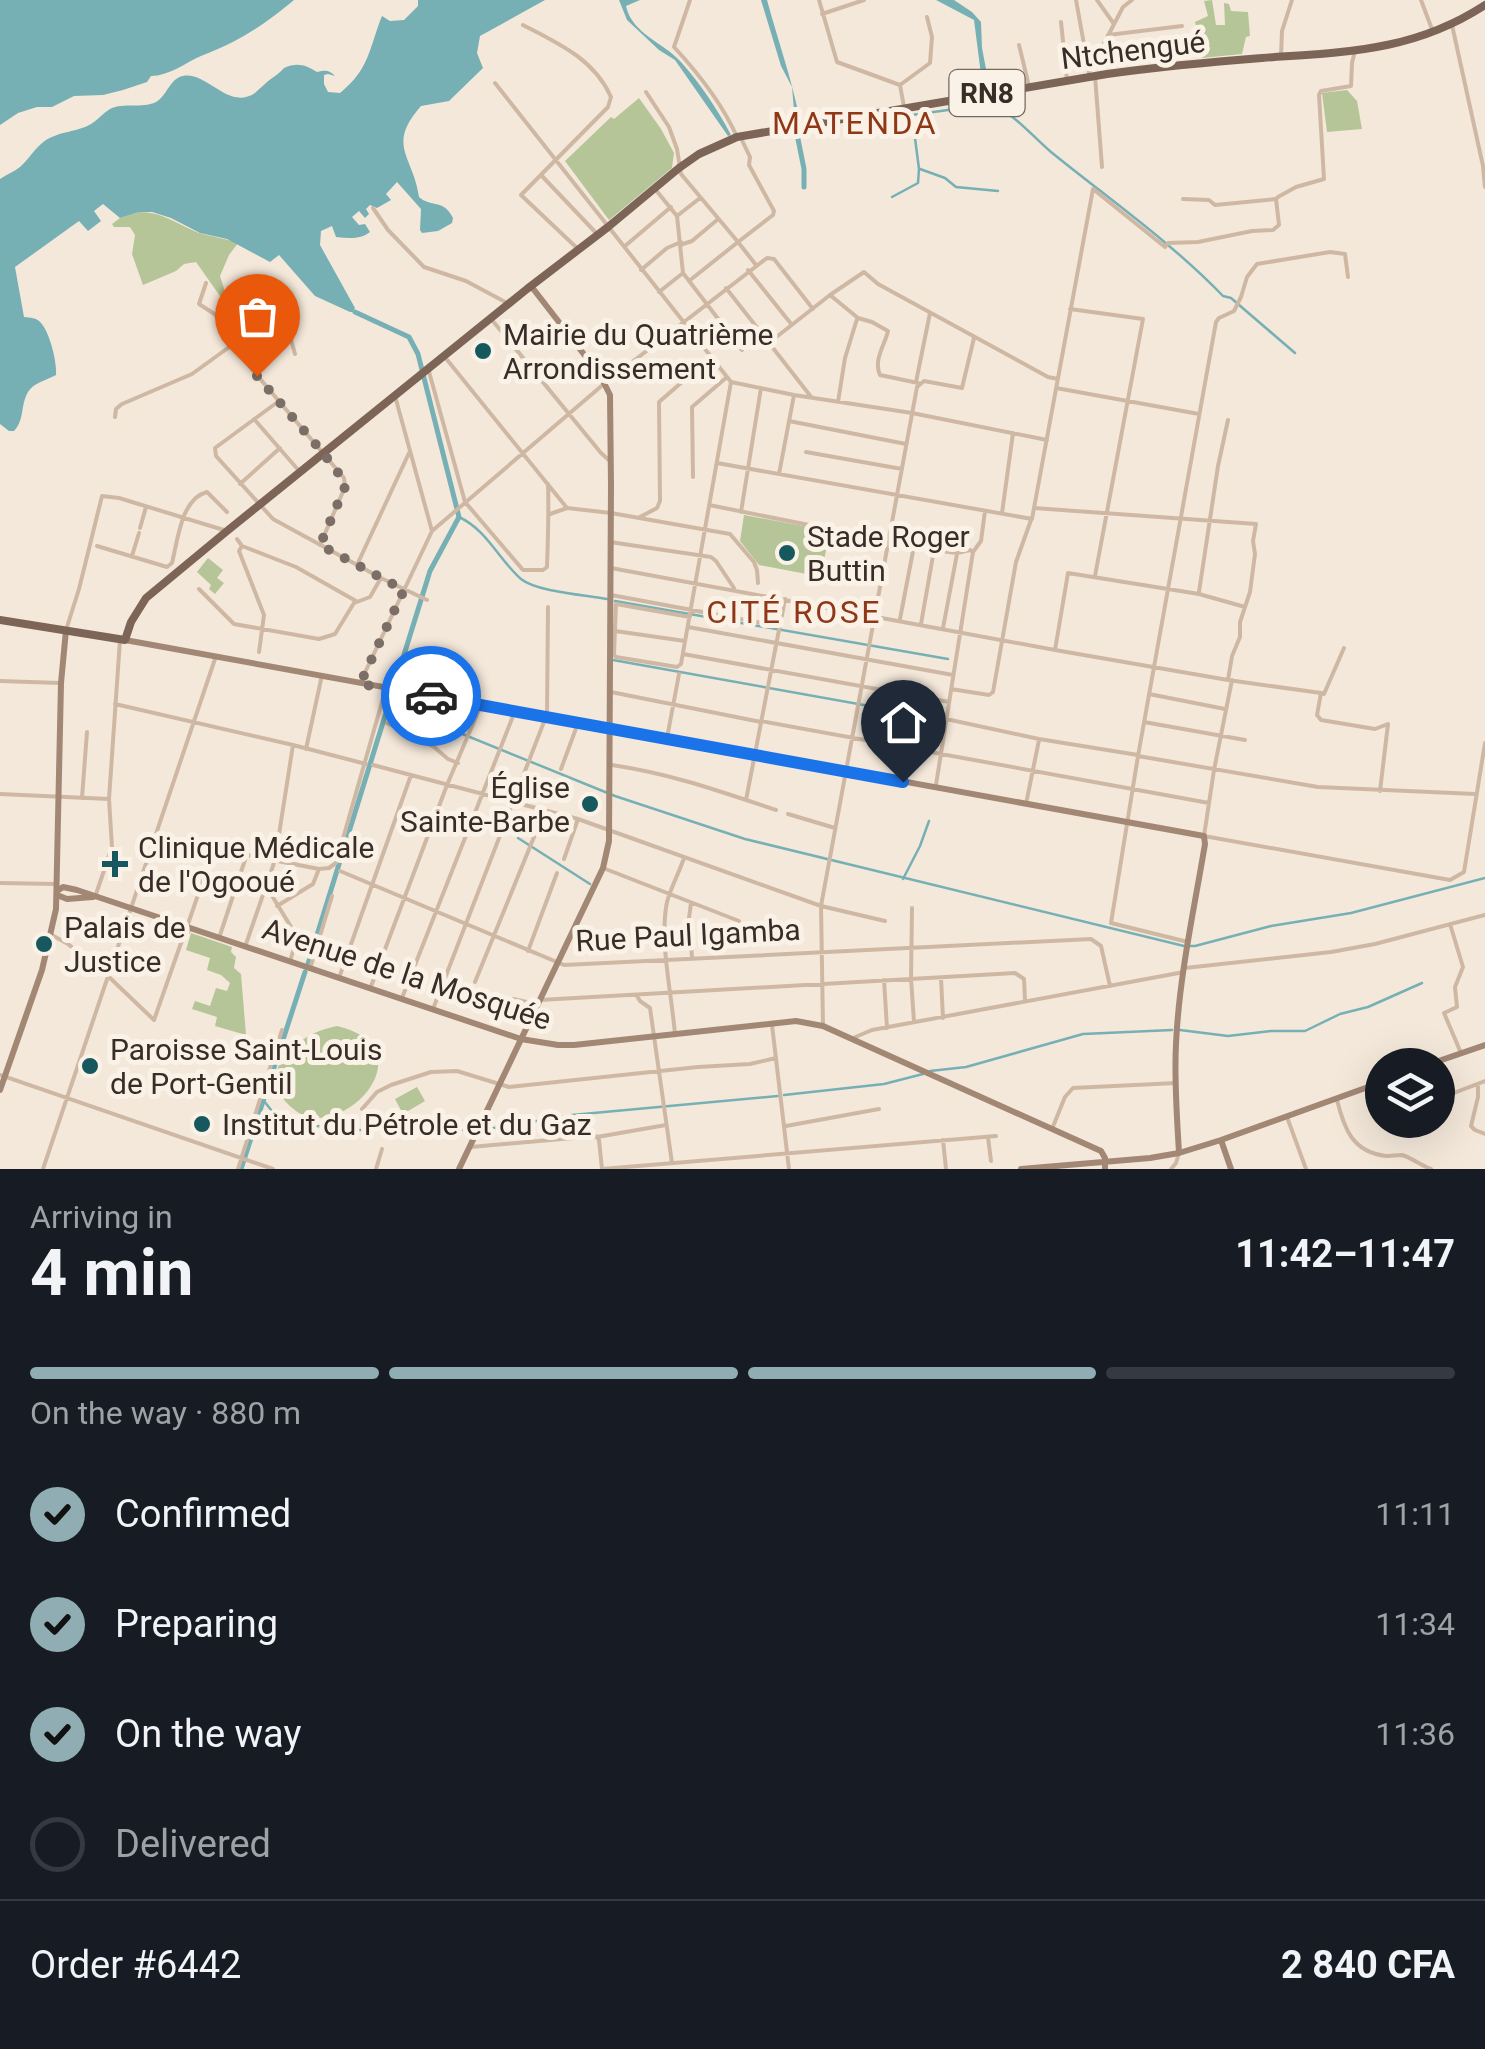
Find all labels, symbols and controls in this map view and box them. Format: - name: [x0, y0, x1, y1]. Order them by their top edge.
- street label: Ntchengué: [1059, 24, 1207, 76]
- road number: RN8: [950, 70, 1024, 116]
- district label: MATENDA: [772, 104, 938, 142]
- pin: [215, 274, 300, 377]
- icon: bag: [230, 289, 285, 344]
- place label: Mairie du Quatrième Arrondissement: [503, 317, 773, 386]
- marker: Mairie du Quatrième Arrondissement: [472, 340, 494, 362]
- place label: Stade Roger Buttin: [807, 519, 970, 588]
- marker: Stade Roger Buttin: [776, 542, 798, 564]
- district label: CITÉ ROSE: [706, 593, 882, 631]
- courier: [381, 646, 481, 746]
- icon: car: [404, 669, 459, 724]
- pin: [861, 680, 946, 783]
- icon: home: [876, 695, 931, 750]
- place label: Église Sainte-Barbe: [400, 770, 570, 839]
- marker: Église Sainte-Barbe: [579, 793, 601, 815]
- place label: Clinique Médicale de l'Ogooué: [138, 830, 374, 899]
- marker: Clinique Médicale de l'Ogooué: [102, 851, 128, 877]
- place label: Palais de Justice: [64, 910, 186, 979]
- street label: Avenue de la Mosquée: [258, 911, 556, 1037]
- street label: Rue Paul Igamba: [574, 912, 802, 958]
- marker: Palais de Justice: [33, 933, 55, 955]
- place label: Paroisse Saint-Louis de Port-Gentil: [110, 1032, 382, 1101]
- map controls: [1365, 1048, 1455, 1138]
- button: layers: [1365, 1048, 1455, 1138]
- marker: Paroisse Saint-Louis de Port-Gentil: [79, 1055, 101, 1077]
- place label: Institut du Pétrole et du Gaz: [222, 1107, 592, 1142]
- marker: Institut du Pétrole et du Gaz: [191, 1113, 213, 1135]
- text: Arriving in: [30, 1198, 173, 1236]
- text: 11:42–11:47: [1235, 1232, 1455, 1276]
- text: 4 min: [30, 1235, 193, 1311]
- text: On the way · 880 m: [30, 1394, 301, 1432]
- icon: check: [30, 1487, 85, 1542]
- text: Confirmed: [115, 1492, 291, 1536]
- text: 11:11: [1375, 1495, 1455, 1533]
- icon: check: [30, 1597, 85, 1652]
- text: Preparing: [115, 1602, 278, 1646]
- text: 11:34: [1375, 1605, 1455, 1643]
- icon: check: [30, 1707, 85, 1762]
- text: On the way: [115, 1712, 301, 1756]
- text: 11:36: [1375, 1715, 1455, 1753]
- text: Delivered: [115, 1822, 271, 1866]
- text: Order #6442: [30, 1943, 241, 1987]
- text: 2 840 CFA: [1281, 1943, 1455, 1987]

